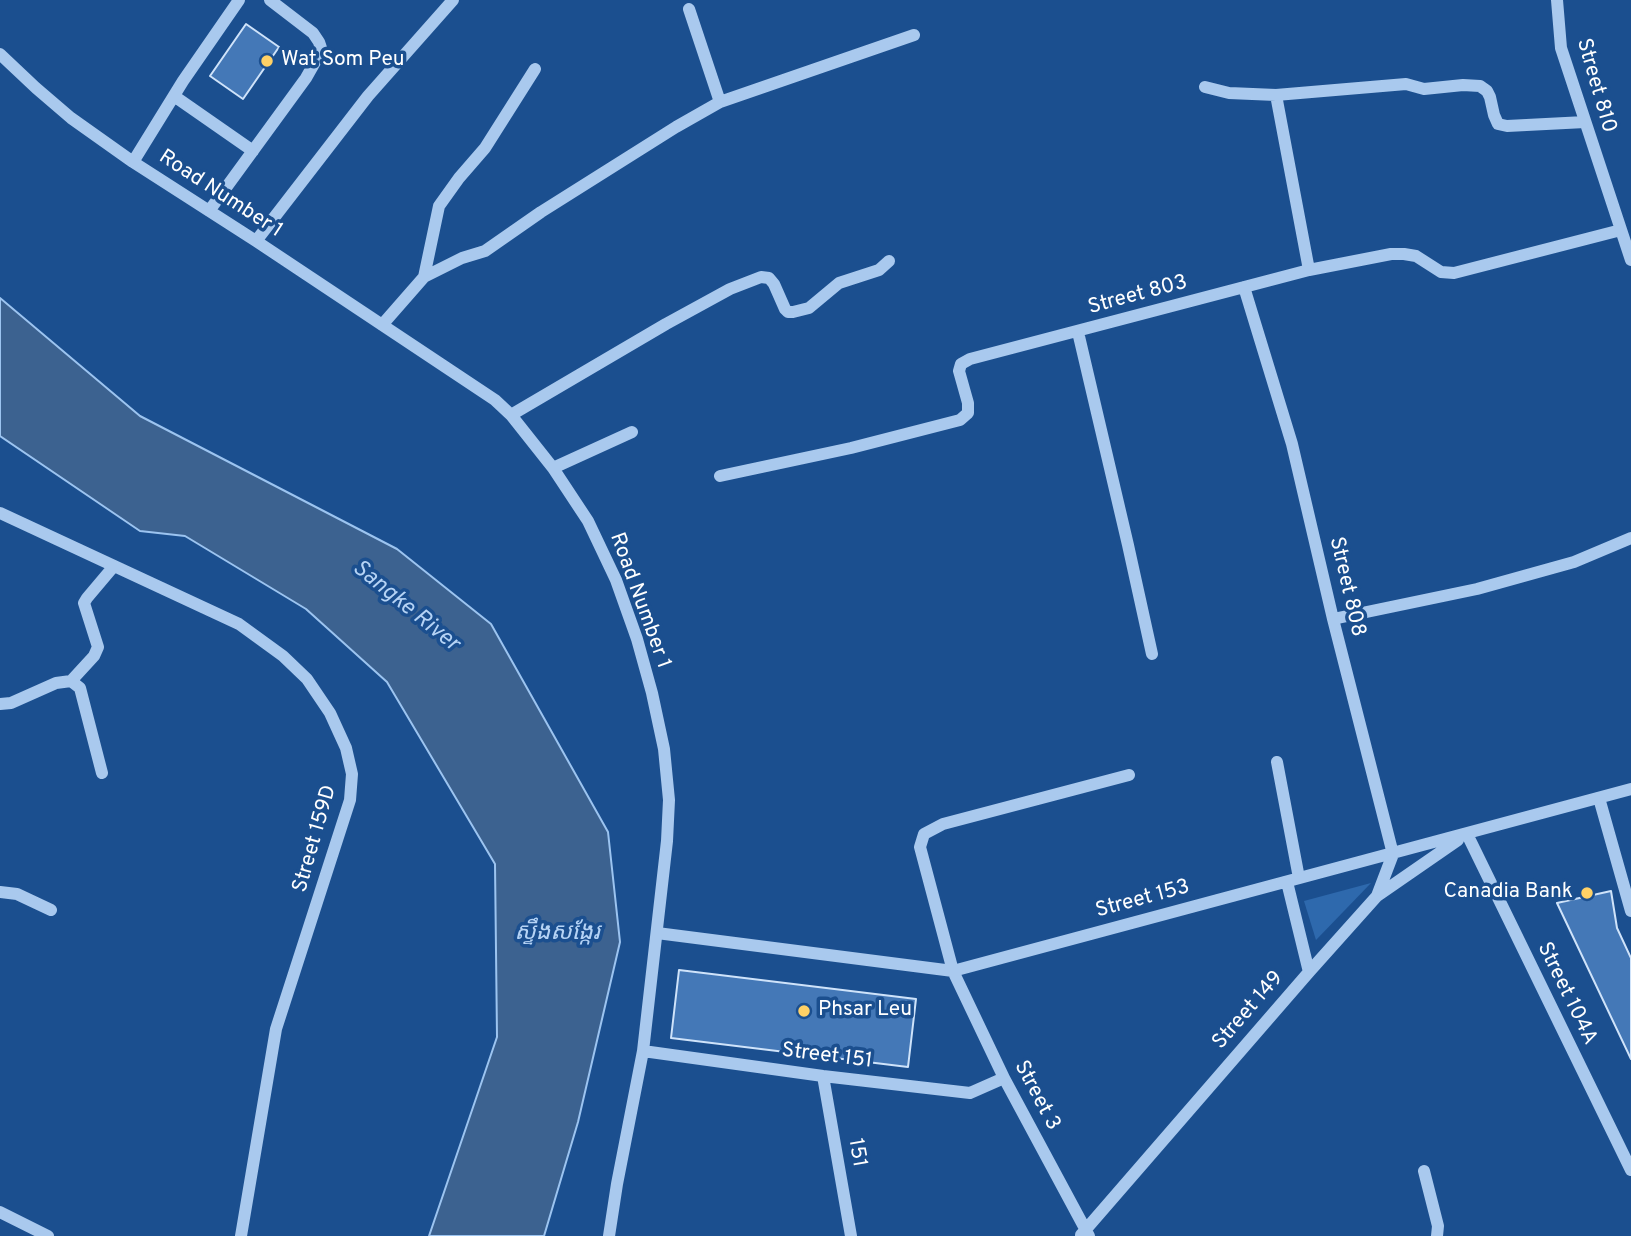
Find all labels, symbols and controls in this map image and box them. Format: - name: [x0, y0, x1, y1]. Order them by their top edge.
- street label: Street 810: [1570, 36, 1620, 136]
- place label: Wat Som Peu: [281, 48, 405, 74]
- marker: Wat Som Peu: [259, 53, 275, 69]
- street label: Road Number 1: [153, 146, 287, 244]
- street label: Street 803: [1086, 271, 1190, 321]
- street label: Road Number 1: [603, 530, 675, 672]
- street label: Street 808: [1322, 535, 1370, 639]
- water label: Sangke River: [346, 555, 464, 659]
- street label: Street 159D: [289, 783, 343, 895]
- street label: Street 153: [1093, 875, 1193, 925]
- place label: Canadia Bank: [1443, 880, 1573, 906]
- marker: Canadia Bank: [1579, 885, 1595, 901]
- water label: ស្ទឹងសង្កែរ: [514, 920, 600, 948]
- street label: Street 104A: [1530, 939, 1602, 1049]
- street label: Street 149: [1208, 967, 1290, 1055]
- place label: Phsar Leu: [818, 998, 912, 1024]
- marker: Phsar Leu: [796, 1003, 812, 1019]
- street label: Street 151: [780, 1039, 874, 1075]
- street label: Street 3: [1007, 1057, 1065, 1135]
- street label: 151: [841, 1137, 871, 1169]

